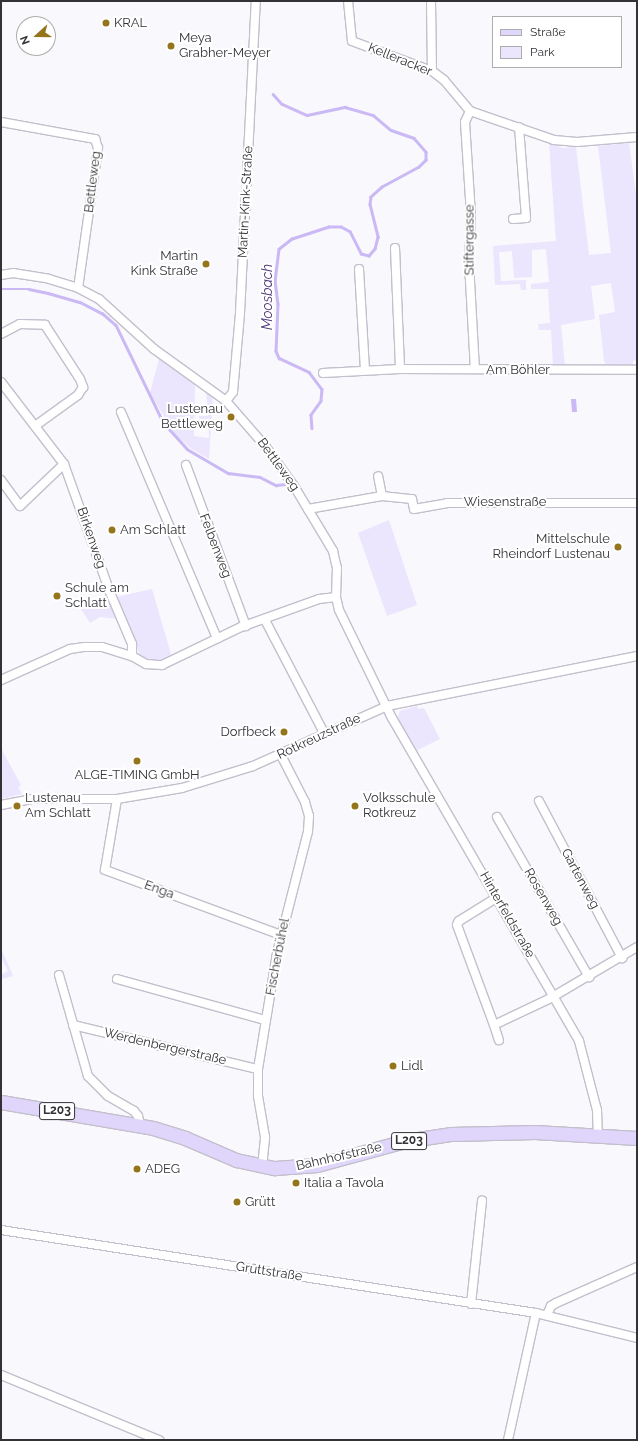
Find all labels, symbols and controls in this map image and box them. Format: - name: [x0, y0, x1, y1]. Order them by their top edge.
- place label: KRAL: [114, 15, 147, 31]
- north arrow: [16, 16, 56, 56]
- legend: [492, 16, 622, 68]
- marker: KRAL: [101, 18, 111, 28]
- text: Straße: [530, 25, 566, 39]
- place label: Meya Grabher-Meyer: [179, 31, 270, 62]
- text: N: [18, 34, 33, 46]
- street label: Kelleracker: [366, 40, 434, 80]
- marker: Meya Grabher-Meyer: [166, 41, 176, 51]
- text: Park: [530, 45, 555, 59]
- street label: Martin-Kink-Straße: [235, 145, 257, 259]
- street label: Bettleweg: [81, 150, 105, 214]
- street label: Stiftergasse: [462, 205, 478, 275]
- place label: Martin Kink Straße: [130, 249, 198, 280]
- marker: Martin Kink Straße: [201, 259, 211, 269]
- water label: Moosbach: [259, 264, 275, 330]
- street label: Am Böhler: [486, 362, 550, 378]
- place label: Lustenau Bettleweg: [161, 402, 223, 433]
- marker: Lustenau Bettleweg: [226, 412, 236, 422]
- street label: Bettleweg: [253, 435, 303, 495]
- street label: Wiesenstraße: [464, 494, 546, 510]
- street label: Birkenweg: [73, 505, 109, 571]
- street label: Felbenweg: [196, 512, 234, 580]
- place label: Am Schlatt: [120, 522, 186, 538]
- marker: Am Schlatt: [107, 525, 117, 535]
- place label: Mittelschule Rheindorf Lustenau: [492, 532, 610, 563]
- marker: Mittelschule Rheindorf Lustenau: [613, 542, 623, 552]
- place label: Schule am Schlatt: [65, 581, 129, 612]
- marker: Schule am Schlatt: [52, 591, 62, 601]
- street label: Rotkreuzstraße: [275, 711, 363, 763]
- place label: Dorfbeck: [220, 724, 276, 740]
- marker: Dorfbeck: [279, 727, 289, 737]
- marker: ALGE-TIMING GmbH: [132, 756, 142, 766]
- place label: ALGE-TIMING GmbH: [74, 767, 200, 783]
- place label: Lustenau Am Schlatt: [25, 791, 91, 822]
- place label: Volksschule Rotkreuz: [363, 791, 435, 822]
- marker: Lustenau Am Schlatt: [12, 801, 22, 811]
- marker: Volksschule Rotkreuz: [350, 801, 360, 811]
- street label: Gartenweg: [558, 846, 602, 912]
- street label: Rosenweg: [520, 866, 566, 928]
- street label: Hinterfeldstraße: [476, 869, 538, 961]
- street label: Enga: [142, 877, 176, 903]
- street label: Fischerbühel: [263, 917, 293, 997]
- street label: Werdenbergerstraße: [102, 1025, 228, 1069]
- place label: Lidl: [401, 1058, 423, 1074]
- marker: Lidl: [388, 1061, 398, 1071]
- road number: L203: [39, 1101, 75, 1121]
- road number: L203: [391, 1131, 427, 1151]
- street label: Bahnhofstraße: [295, 1140, 383, 1174]
- place label: ADEG: [145, 1161, 180, 1177]
- marker: ADEG: [132, 1164, 142, 1174]
- place label: Italia a Tavola: [304, 1175, 384, 1191]
- marker: Italia a Tavola: [291, 1178, 301, 1188]
- place label: Grütt: [245, 1194, 275, 1210]
- marker: Grütt: [232, 1197, 242, 1207]
- street label: Grüttstraße: [235, 1259, 303, 1285]

